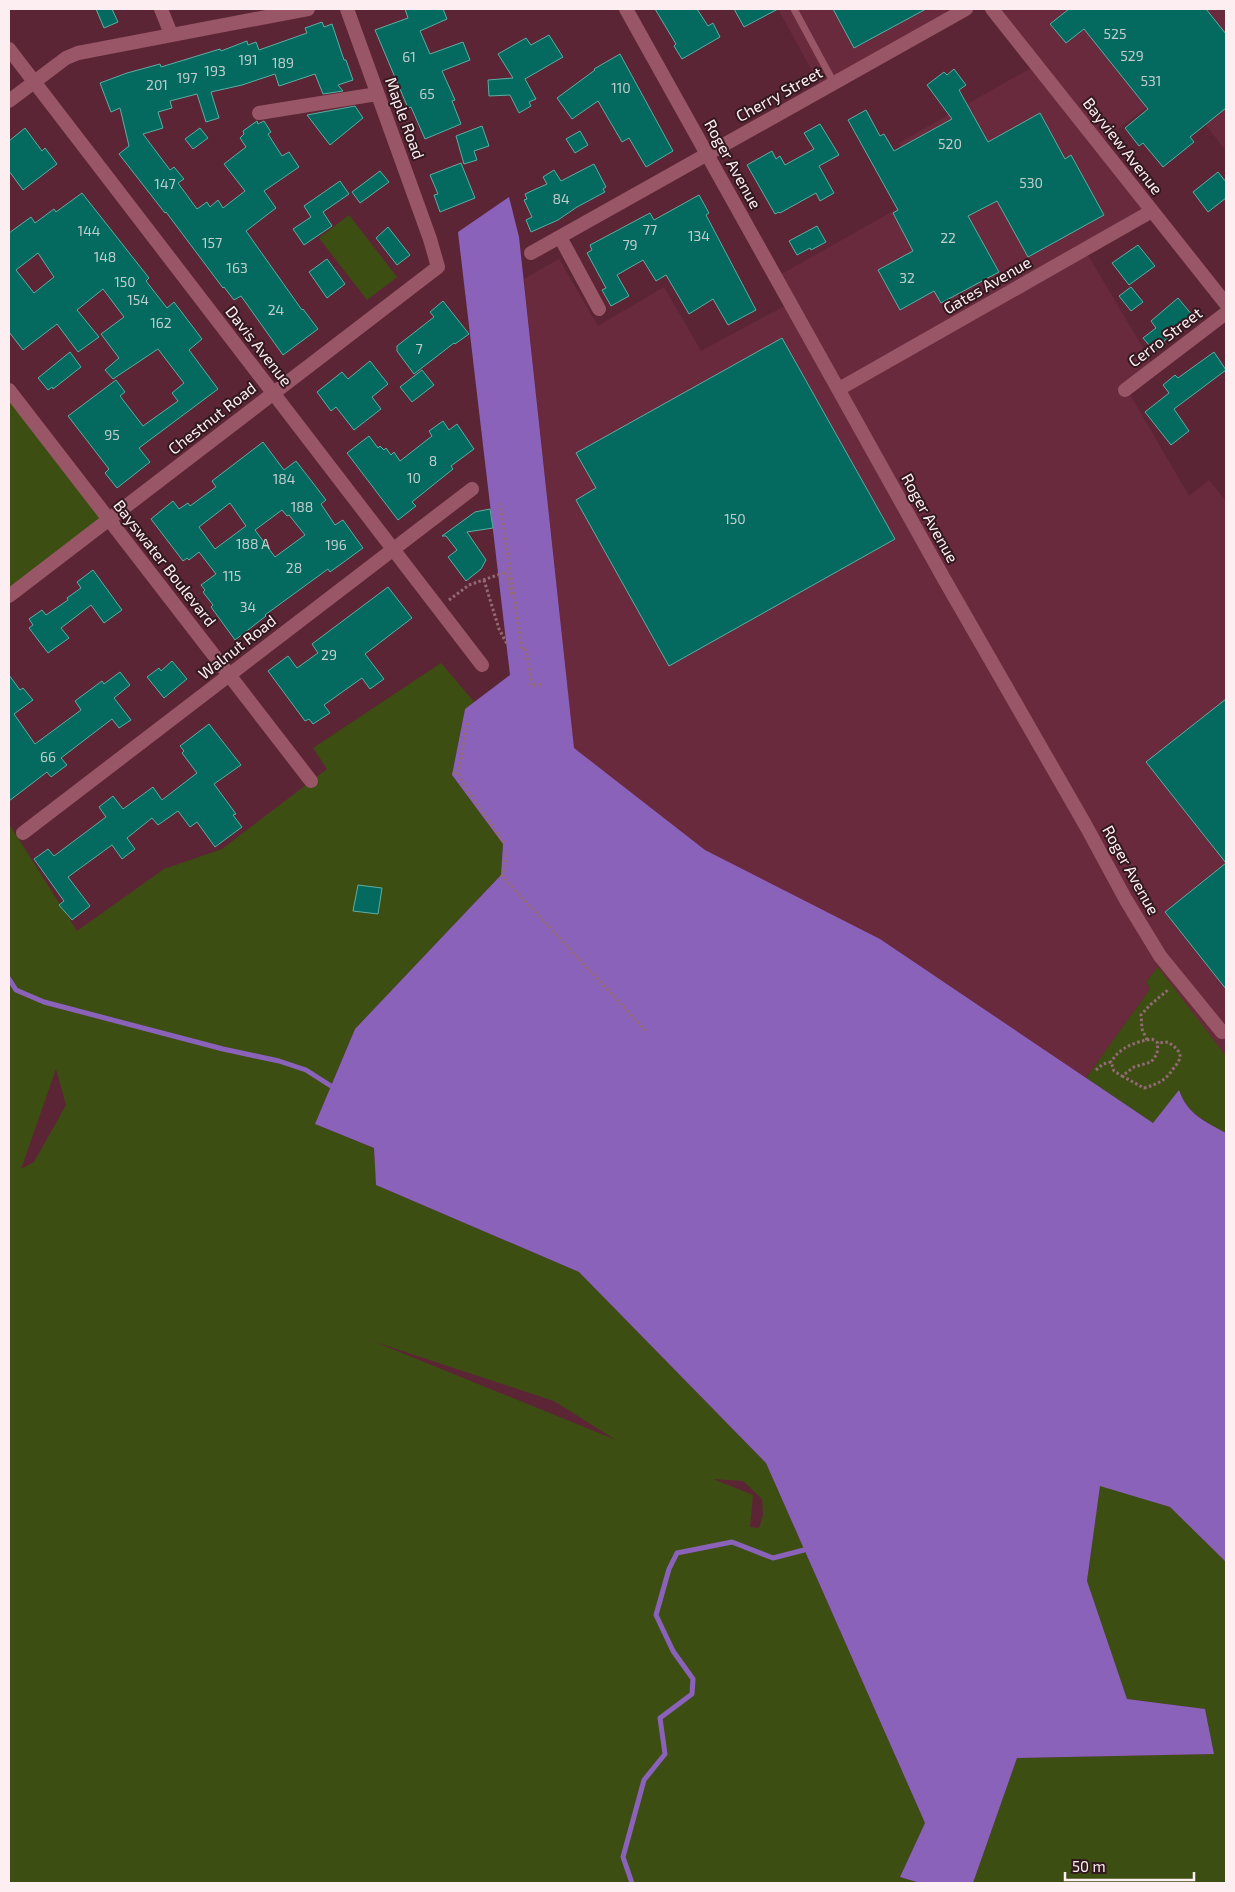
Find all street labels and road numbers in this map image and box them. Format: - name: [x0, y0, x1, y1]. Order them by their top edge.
- street label: Cherry Street: [732, 62, 825, 125]
- street label: Maple Road: [382, 74, 429, 161]
- street label: Bayview Avenue: [1080, 93, 1167, 198]
- street label: Roger Avenue: [701, 116, 766, 212]
- street label: Gates Avenue: [939, 252, 1034, 317]
- street label: Davis Avenue: [222, 302, 297, 390]
- street label: Cerro Street: [1124, 303, 1205, 371]
- street label: Chestnut Road: [164, 377, 259, 458]
- street label: Roger Avenue: [898, 470, 963, 566]
- street label: Bayswater Boulevard: [110, 496, 221, 630]
- street label: Walnut Road: [194, 610, 279, 683]
- street label: Roger Avenue: [1099, 822, 1164, 918]

